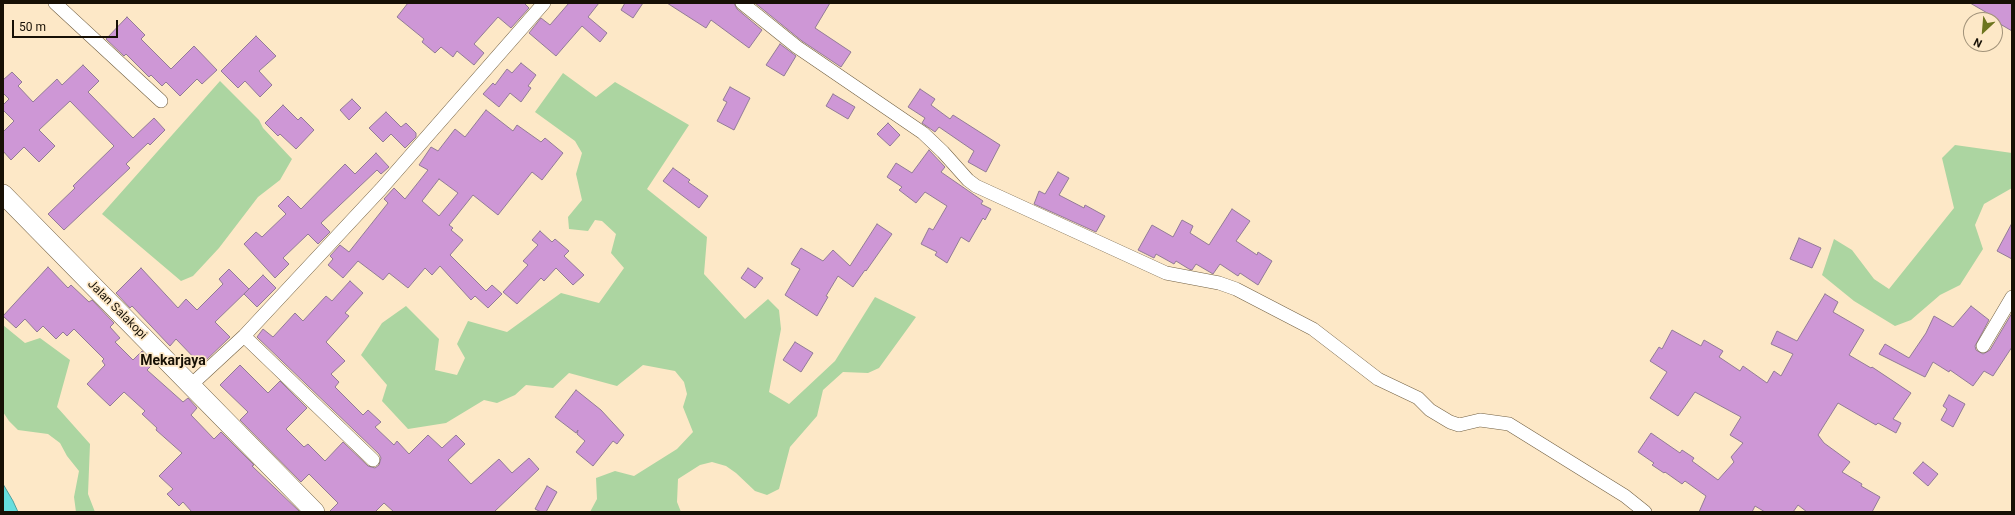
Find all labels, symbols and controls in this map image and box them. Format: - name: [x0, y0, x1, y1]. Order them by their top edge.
- scale bar: [14, 12, 120, 38]
- north arrow: [1963, 12, 2003, 52]
- text: 50 m: [19, 20, 46, 34]
- text: N: [1972, 35, 1984, 50]
- street label: Jalan Salakopi: [84, 277, 150, 343]
- district label: Mekarjaya: [140, 353, 206, 369]

